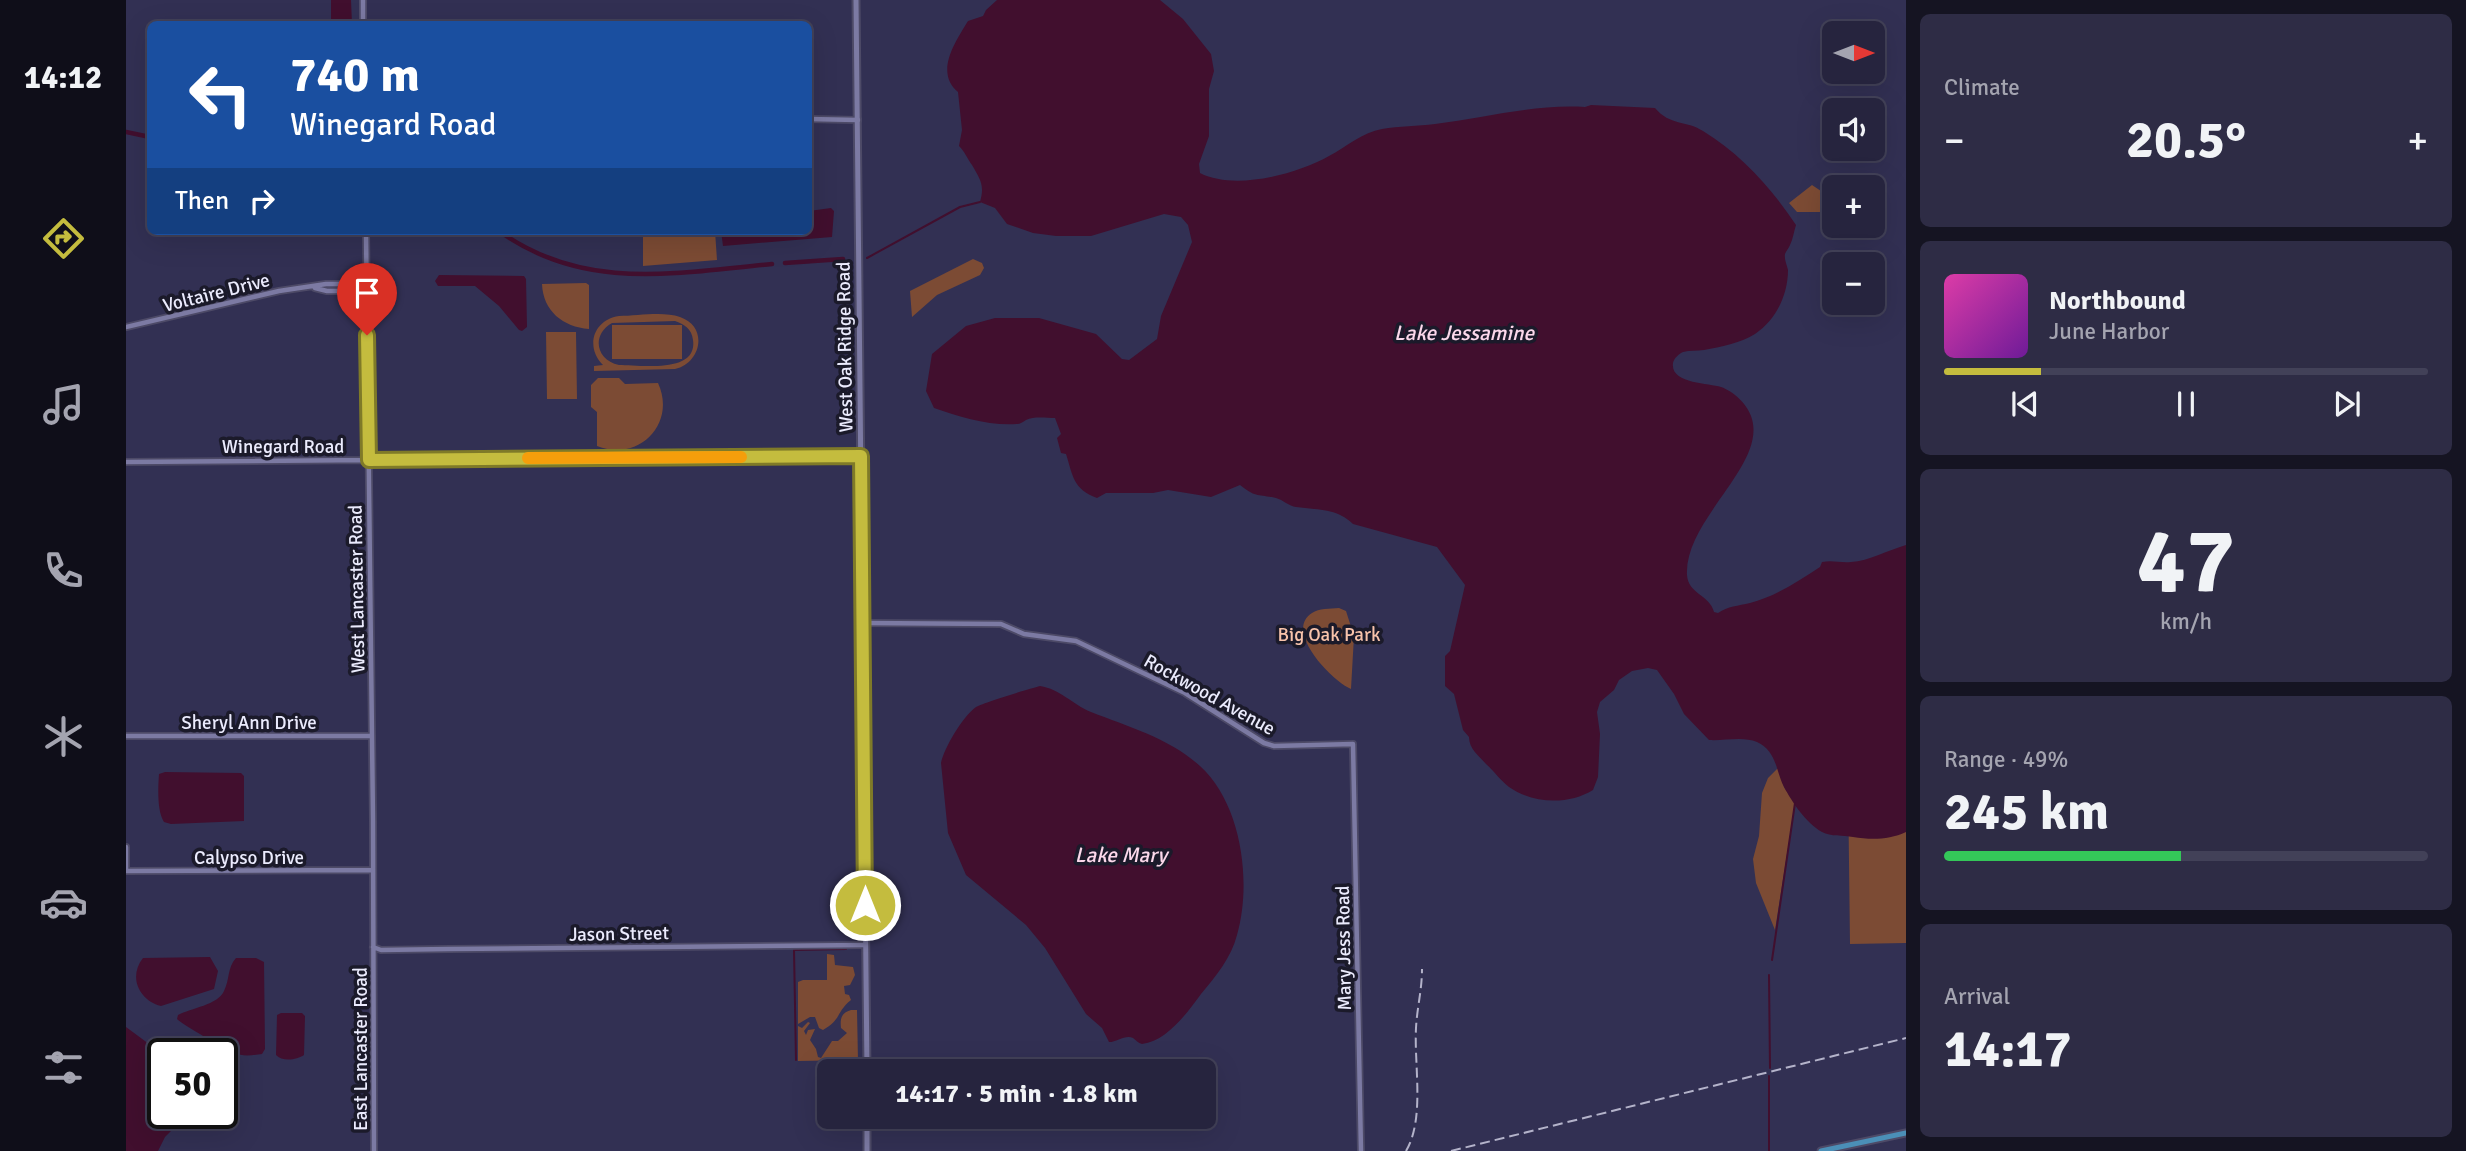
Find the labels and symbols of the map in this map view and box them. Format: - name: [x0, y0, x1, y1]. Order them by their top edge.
- north arrow: [1822, 21, 1885, 84]
- street label: West Oak Ridge Road: [832, 261, 858, 433]
- pin: [337, 263, 397, 335]
- street label: Voltaire Drive: [160, 268, 272, 318]
- water label: Lake Jessamine: [1394, 320, 1535, 346]
- street label: Winegard Road: [222, 435, 344, 459]
- street label: West Lancaster Road: [344, 505, 370, 673]
- park label: Big Oak Park: [1278, 623, 1381, 647]
- street label: Rockwood Avenue: [1140, 649, 1279, 741]
- street label: Sheryl Ann Drive: [181, 711, 317, 735]
- water label: Lake Mary: [1075, 842, 1170, 868]
- street label: Calypso Drive: [194, 846, 304, 870]
- position arrow: [828, 868, 902, 942]
- street label: Mary Jess Road: [1331, 885, 1357, 1011]
- street label: Jason Street: [569, 921, 670, 947]
- street label: East Lancaster Road: [349, 967, 373, 1131]
- speed limit sign: 50: [147, 1038, 238, 1129]

